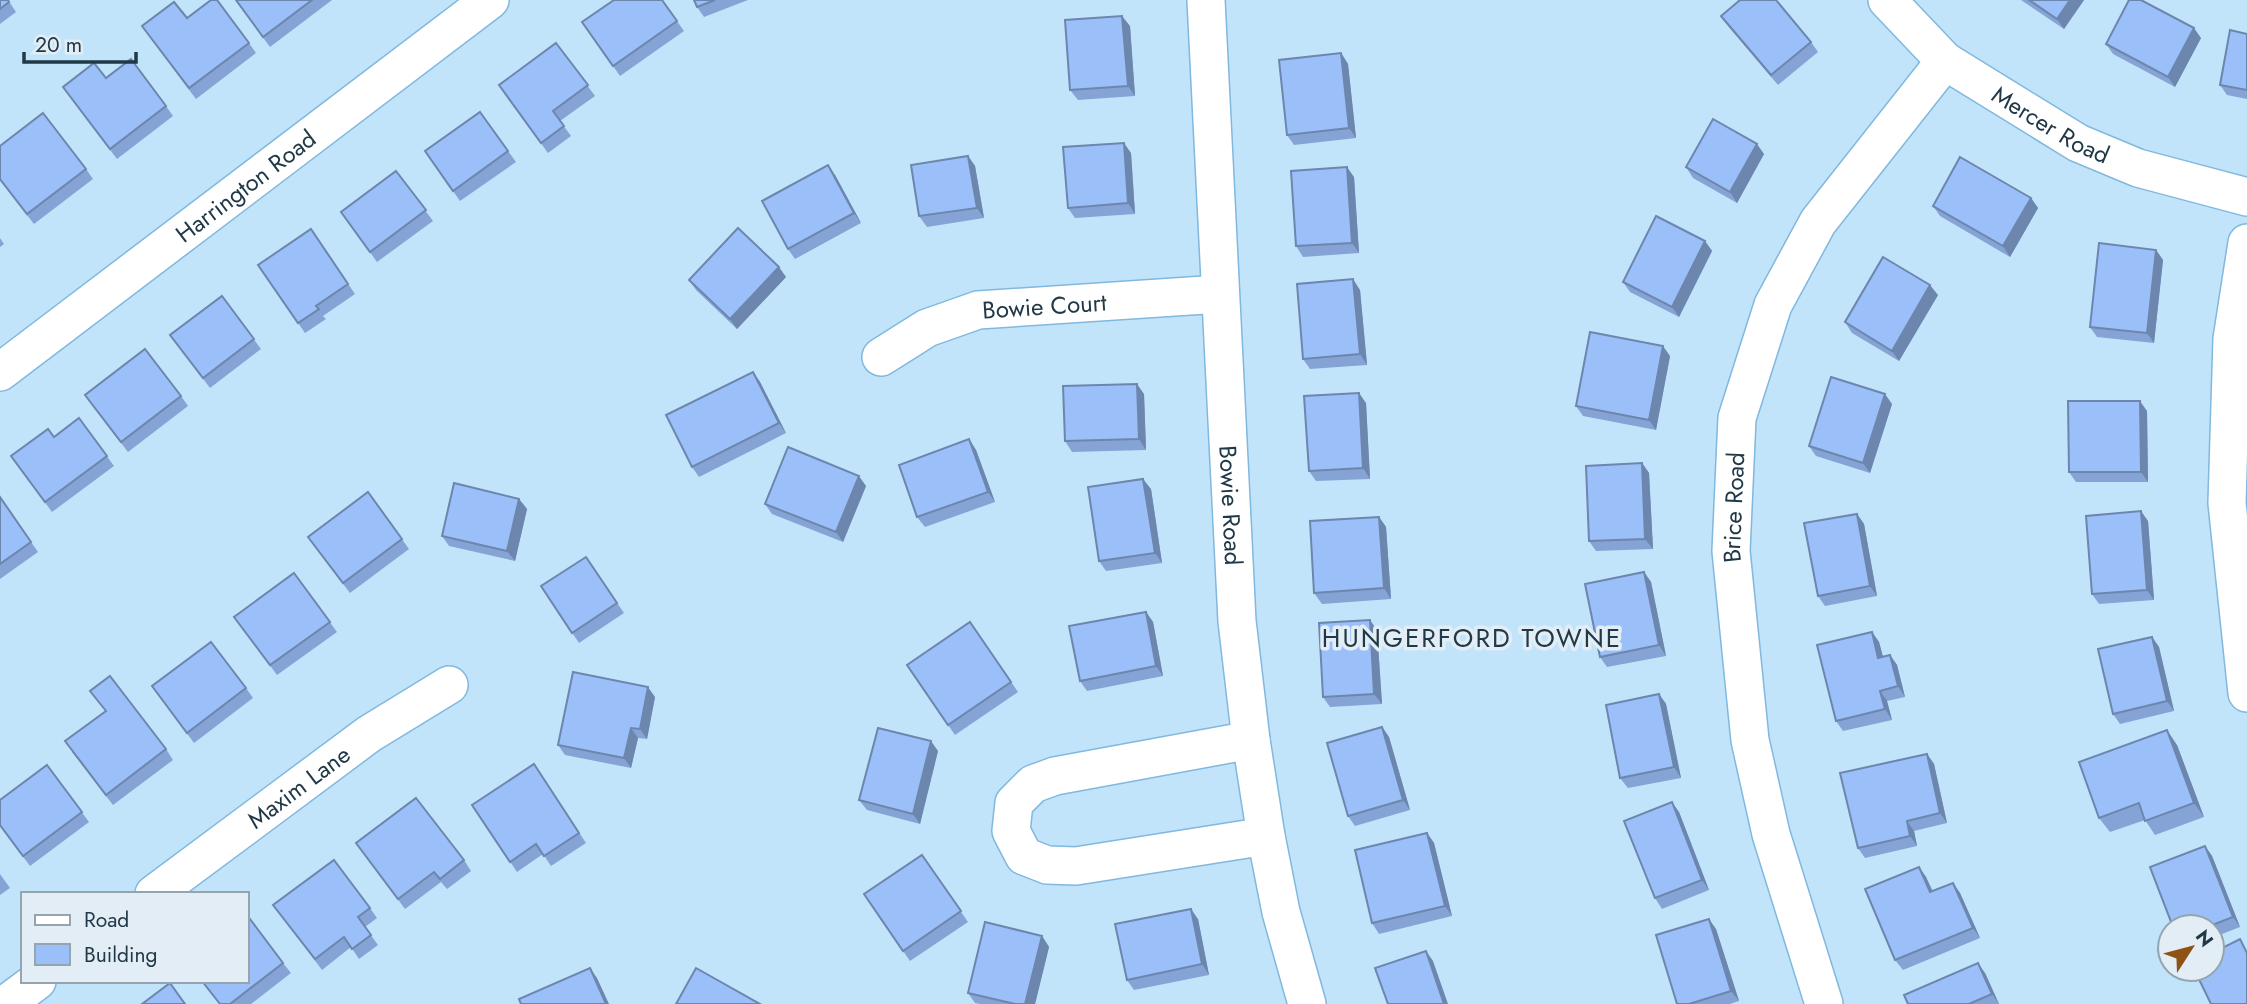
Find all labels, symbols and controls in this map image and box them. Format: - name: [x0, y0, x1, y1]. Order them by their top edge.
- scale bar: [24, 21, 136, 65]
- text: 20 m: [35, 30, 82, 60]
- street label: Mercer Road: [1986, 77, 2115, 172]
- street label: Harrington Road: [168, 121, 323, 251]
- street label: Bowie Court: [981, 284, 1108, 327]
- street label: Bowie Road: [1211, 445, 1252, 566]
- street label: Brice Road: [1713, 451, 1753, 564]
- district label: HUNGERFORD TOWNE: [1322, 619, 1622, 657]
- street label: Maxim Lane: [240, 736, 357, 837]
- legend: [21, 892, 248, 983]
- text: Road: [84, 905, 129, 935]
- north arrow: [2156, 913, 2226, 983]
- text: N: [2189, 924, 2220, 952]
- text: Building: [84, 940, 157, 970]

